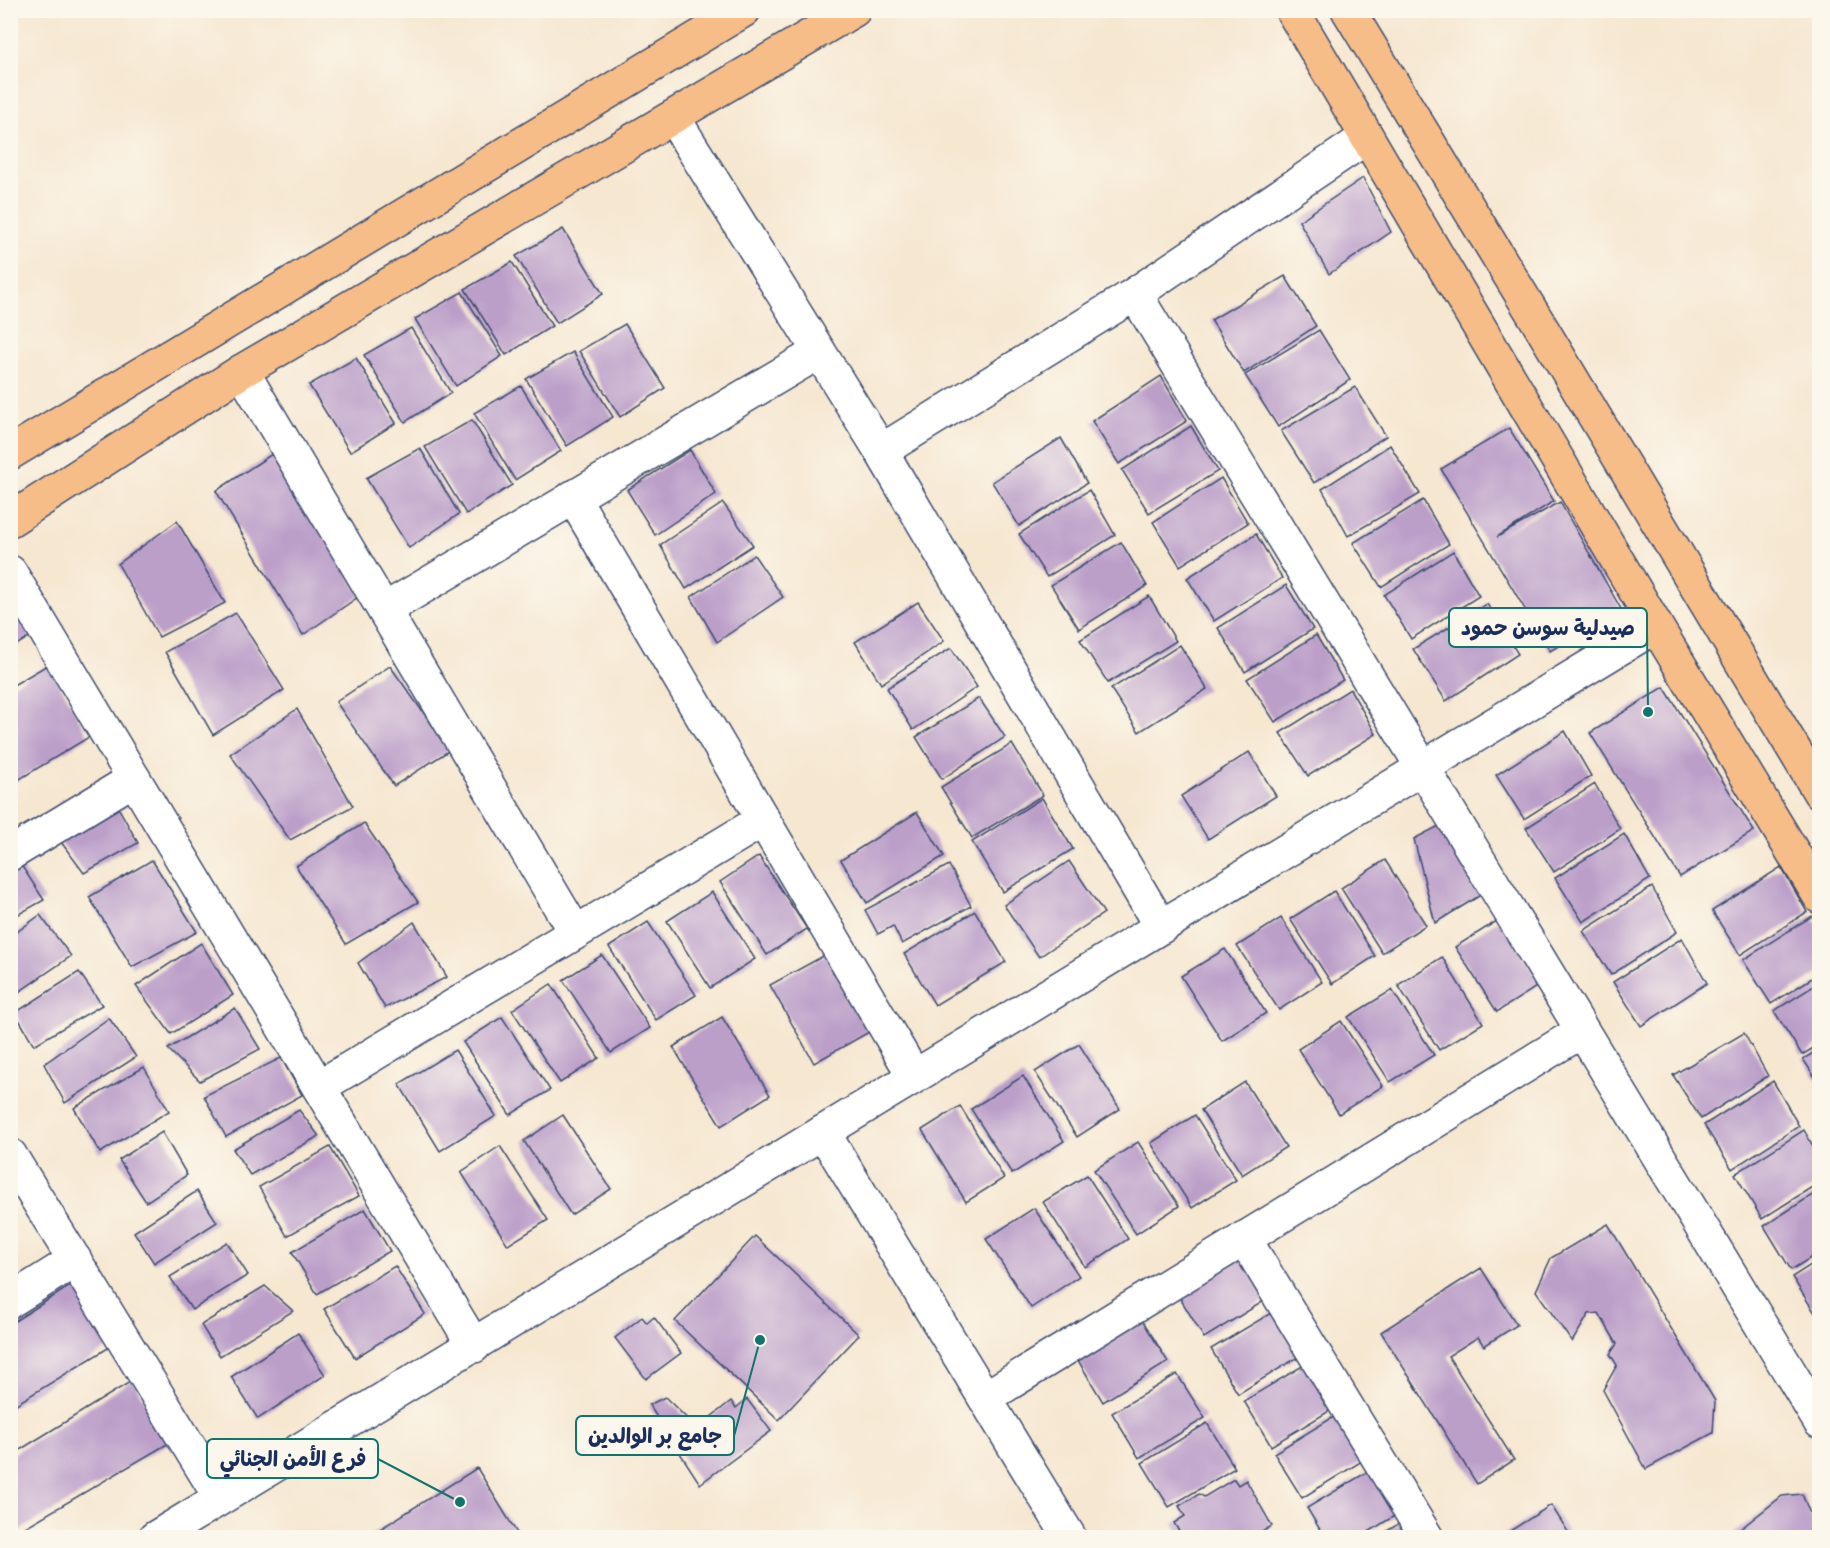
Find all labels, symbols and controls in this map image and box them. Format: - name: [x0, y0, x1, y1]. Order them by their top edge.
- callout: صيدلية سوسن حمود: [1449, 608, 1647, 647]
- text: صيدلية سوسن حمود: [1461, 613, 1635, 642]
- callout: جامع بر الوالدين: [576, 1416, 734, 1455]
- text: جامع بر الوالدين: [588, 1421, 722, 1451]
- callout: فرع الأمن الجنائي: [207, 1439, 378, 1478]
- text: فرع الأمن الجنائي: [220, 1444, 366, 1478]

